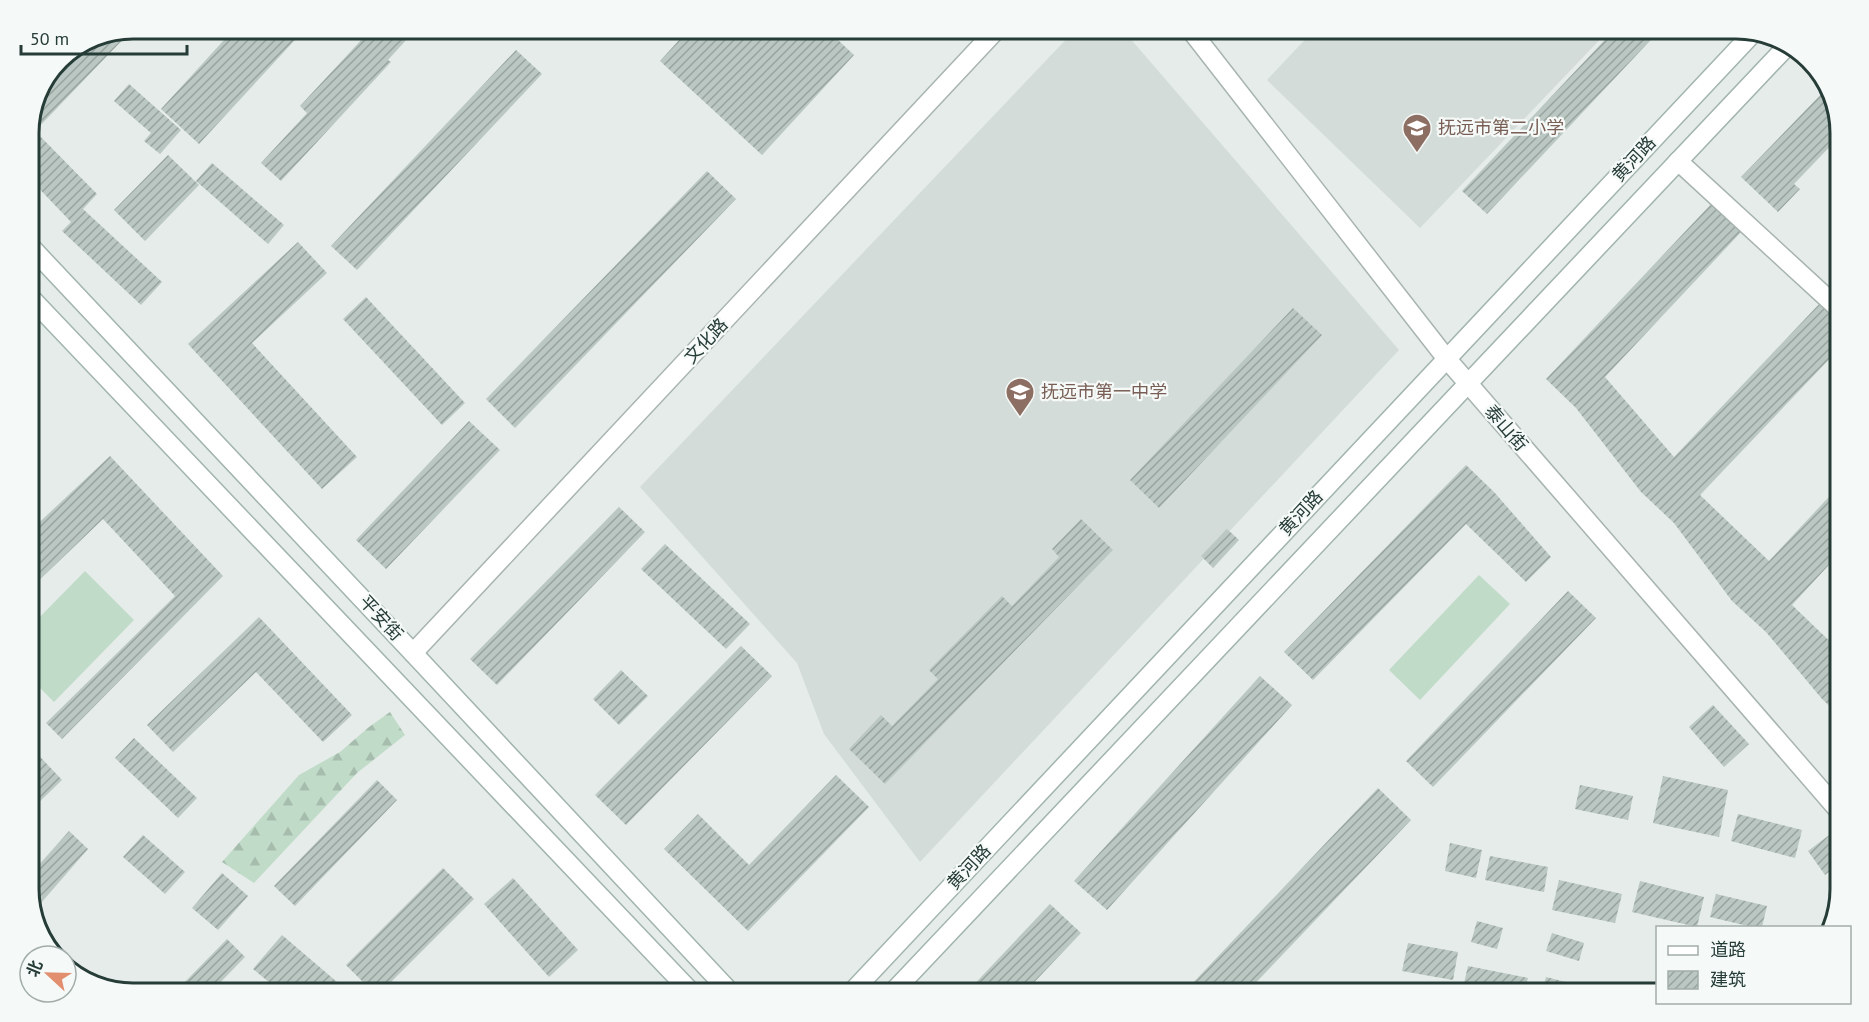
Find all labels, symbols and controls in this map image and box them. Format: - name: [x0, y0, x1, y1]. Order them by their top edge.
- scale bar: [21, 18, 188, 56]
- text: 50 m: [30, 27, 69, 50]
- school or university icon: 抚远市第二小学: [1401, 112, 1433, 154]
- place label: 抚远市第二小学: [1438, 116, 1564, 139]
- street label: 黄河路: [1607, 131, 1660, 186]
- street label: 文化路: [679, 313, 732, 368]
- school or university icon: 抚远市第一中学: [1004, 376, 1036, 418]
- place label: 抚远市第一中学: [1041, 380, 1167, 403]
- street label: 泰山街: [1480, 400, 1533, 456]
- street label: 黄河路: [1274, 485, 1327, 540]
- street label: 平安街: [355, 590, 408, 645]
- street label: 黄河路: [942, 839, 995, 894]
- legend: [1656, 926, 1851, 1004]
- text: 道路: [1710, 938, 1746, 961]
- north arrow: [18, 944, 78, 1004]
- text: 北: [22, 957, 46, 980]
- text: 建筑: [1710, 968, 1746, 991]

